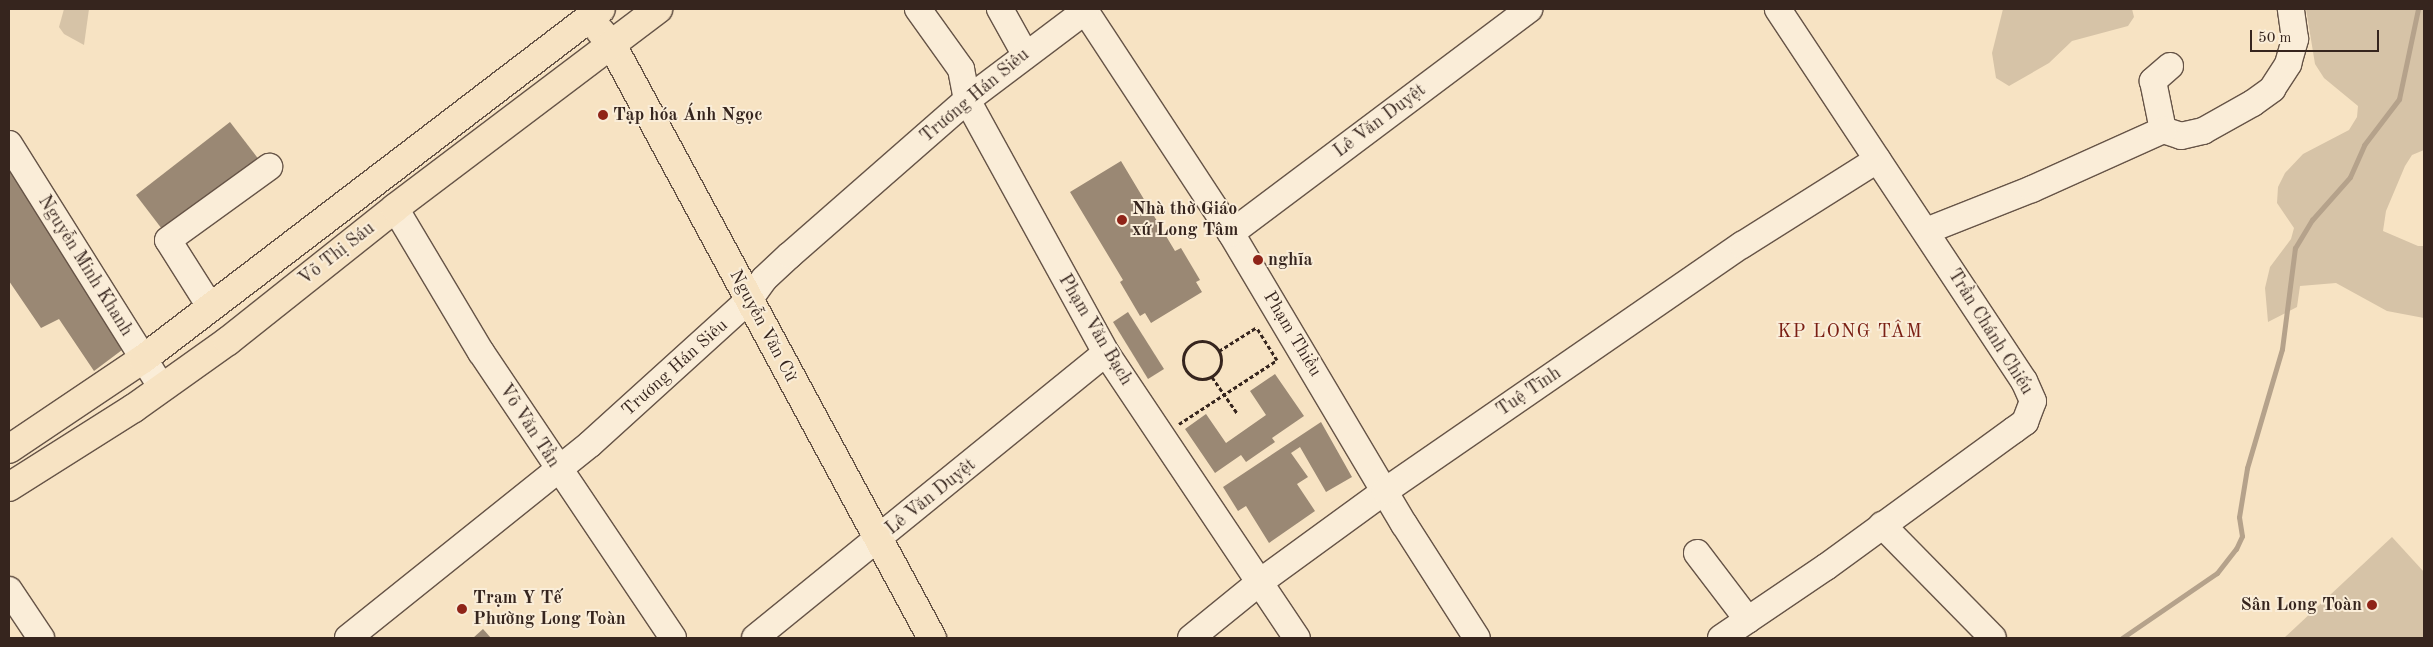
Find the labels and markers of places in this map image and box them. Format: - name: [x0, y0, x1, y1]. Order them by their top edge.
- place label: Tạp hóa Ánh Ngọc: [613, 104, 763, 126]
- marker: Tạp hóa Ánh Ngọc: [597, 109, 609, 121]
- place label: Nhà thờ Giáo xứ Long Tâm: [1132, 199, 1238, 242]
- marker: Nhà thờ Giáo xứ Long Tâm: [1116, 214, 1128, 226]
- place label: nghĩa: [1268, 249, 1313, 271]
- marker: nghĩa: [1252, 254, 1264, 266]
- place label: Trạm Y Tế Phường Long Toàn: [473, 588, 626, 630]
- place label: Sân Long Toàn: [2241, 594, 2362, 616]
- marker: Sân Long Toàn: [2366, 599, 2378, 611]
- marker: Trạm Y Tế Phường Long Toàn: [455, 602, 469, 616]

